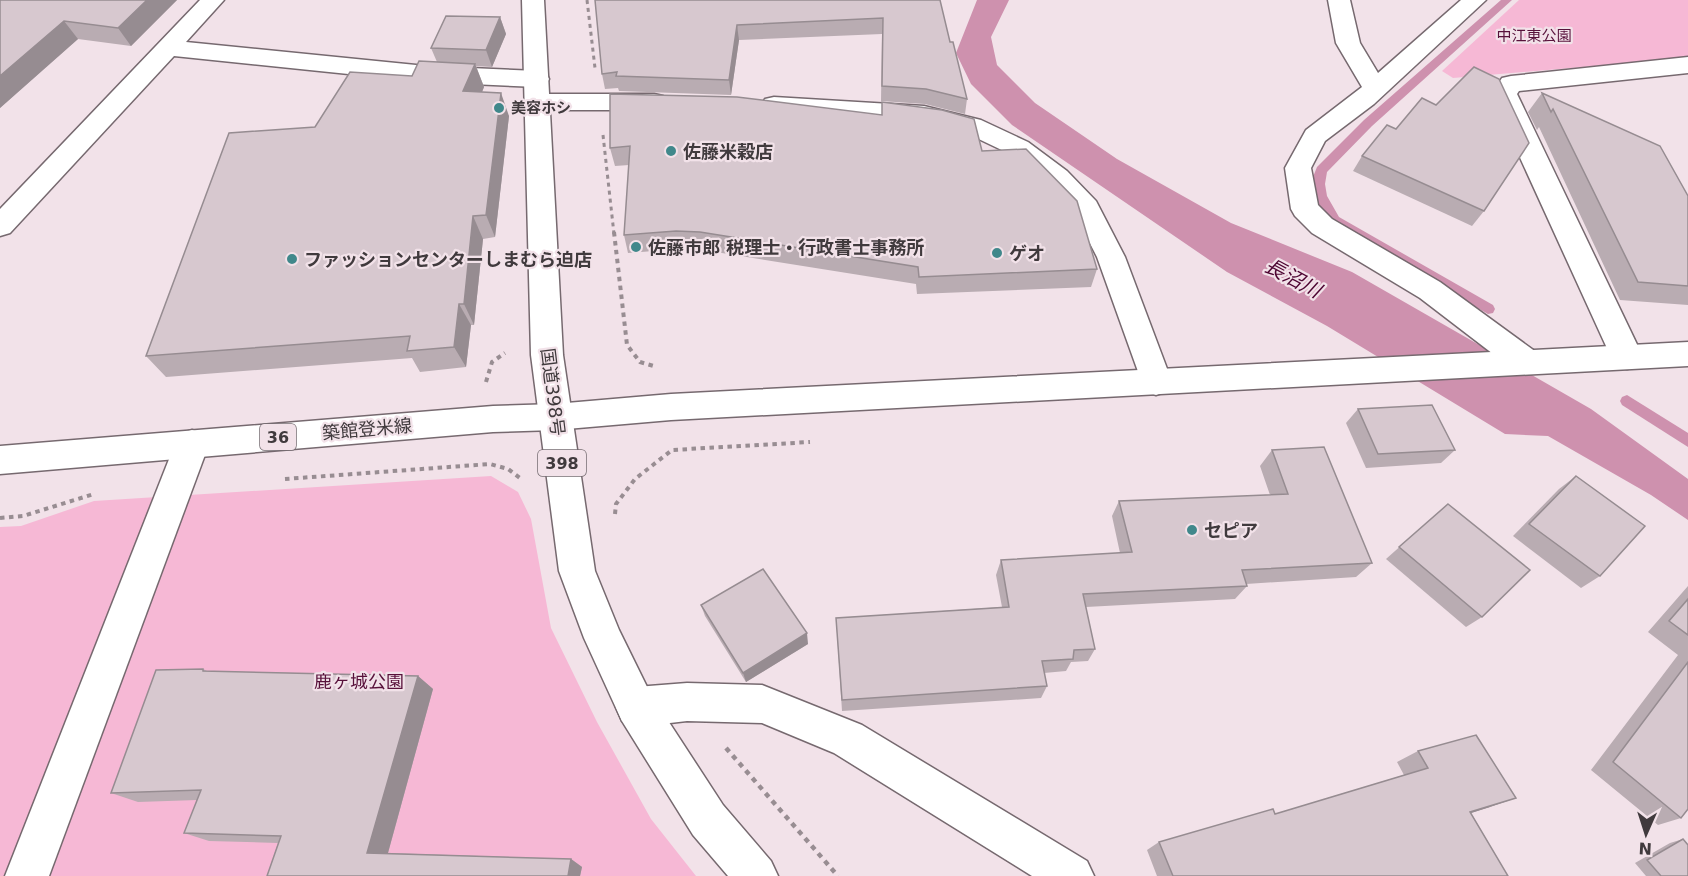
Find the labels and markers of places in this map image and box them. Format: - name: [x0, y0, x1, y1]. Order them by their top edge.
- place label: 美容ホシ: [511, 99, 571, 117]
- marker: 美容ホシ: [492, 101, 506, 115]
- place label: 佐藤米穀店: [683, 141, 773, 162]
- marker: 佐藤米穀店: [664, 144, 678, 158]
- place label: 佐藤市郎 税理士・行政書士事務所: [648, 237, 924, 258]
- marker: 佐藤市郎 税理士・行政書士事務所: [629, 240, 643, 254]
- place label: ゲオ: [1009, 243, 1045, 264]
- marker: ゲオ: [990, 246, 1004, 260]
- place label: ファッションセンターしまむら迫店: [304, 249, 592, 270]
- marker: ファッションセンターしまむら迫店: [285, 252, 299, 266]
- place label: セピア: [1204, 520, 1258, 541]
- marker: セピア: [1185, 523, 1199, 537]

